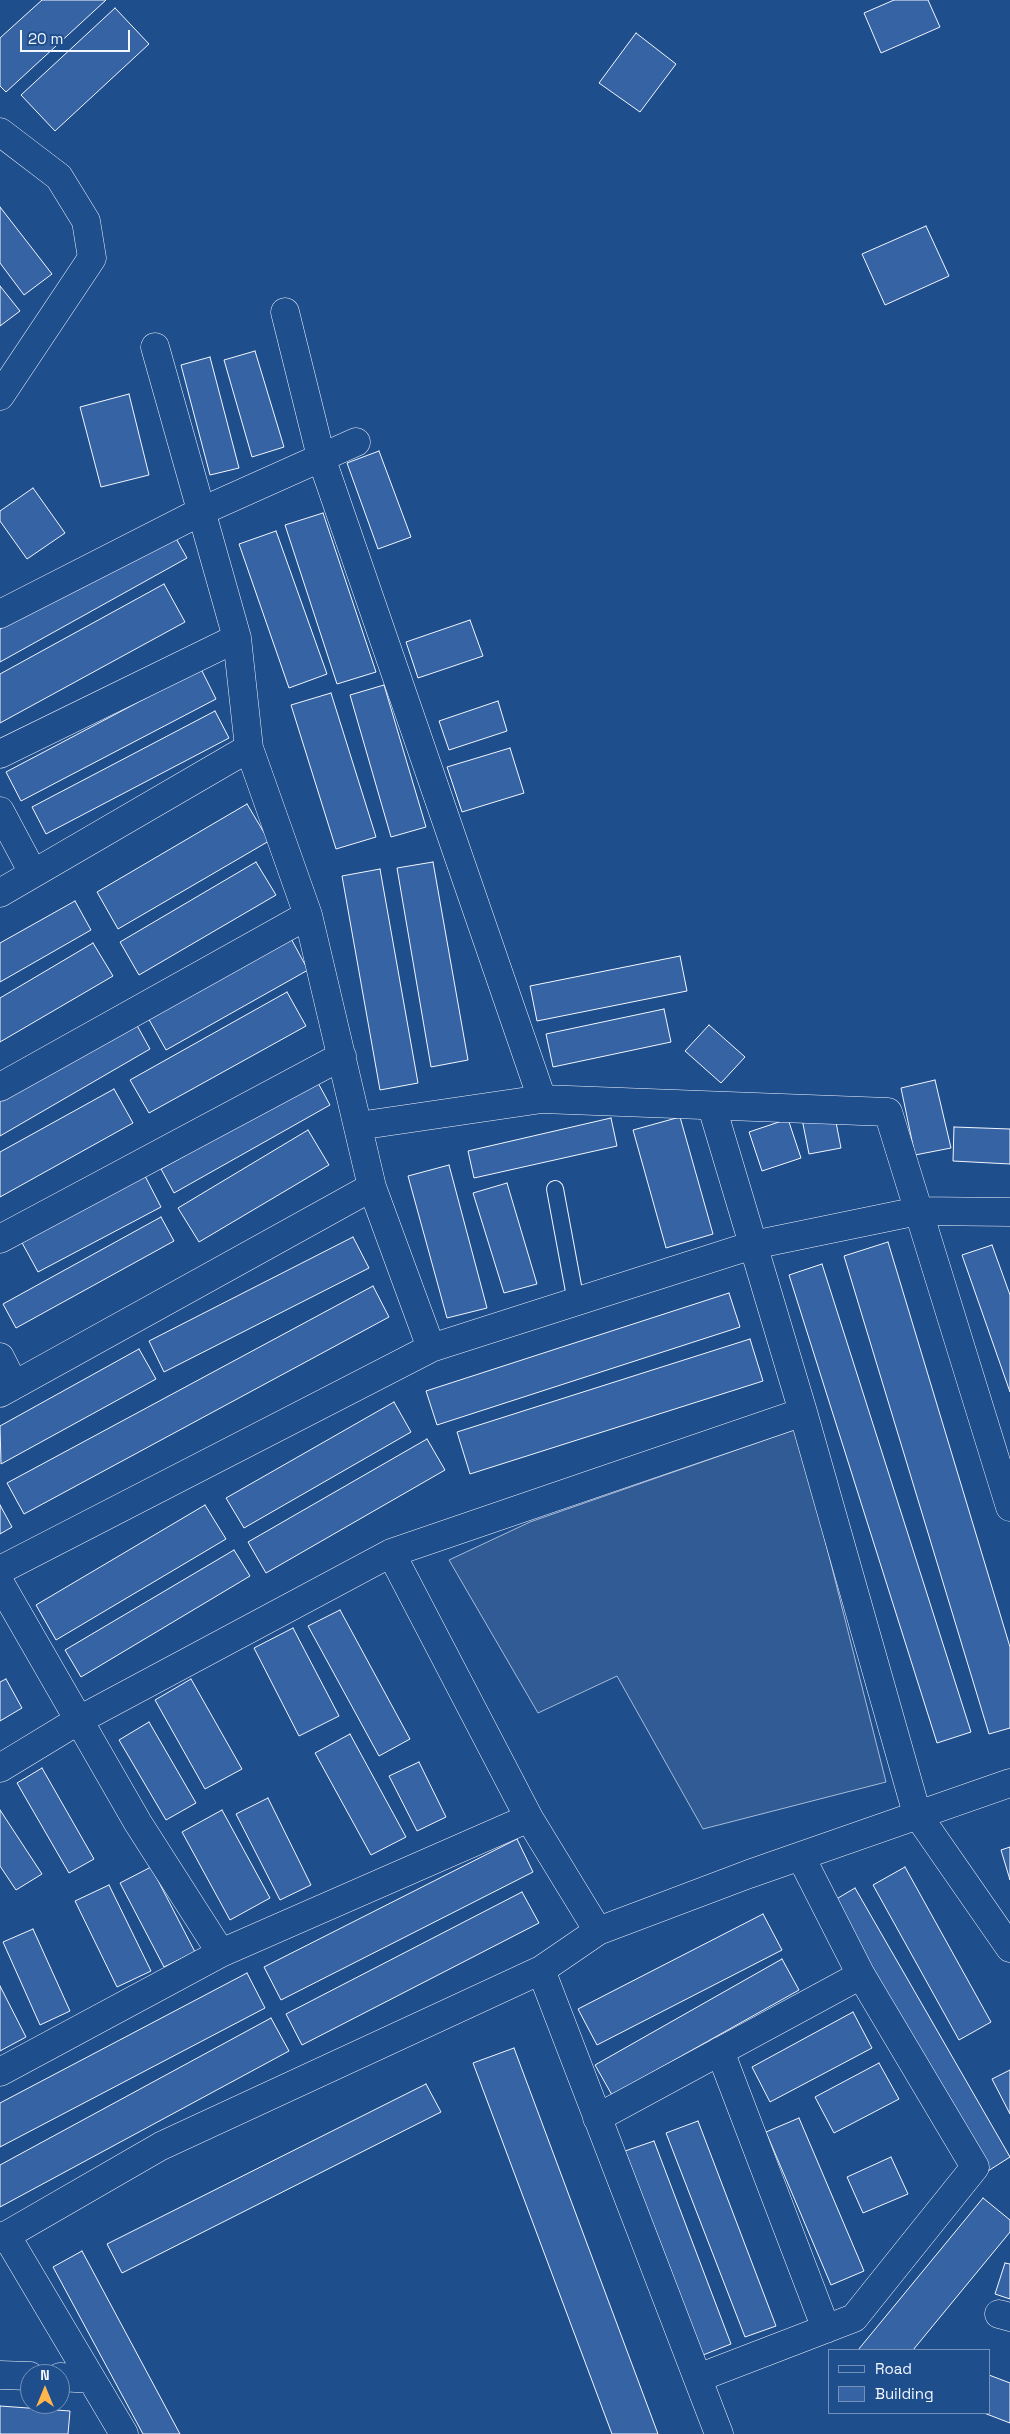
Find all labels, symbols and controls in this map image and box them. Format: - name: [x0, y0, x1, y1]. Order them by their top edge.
- scale bar: [22, 20, 132, 52]
- text: 20 m: [28, 29, 63, 48]
- legend: [828, 2349, 990, 2414]
- text: Road: [875, 2359, 912, 2378]
- north arrow: [20, 2364, 70, 2414]
- text: N: [40, 2366, 50, 2384]
- text: Building: [875, 2384, 934, 2403]

